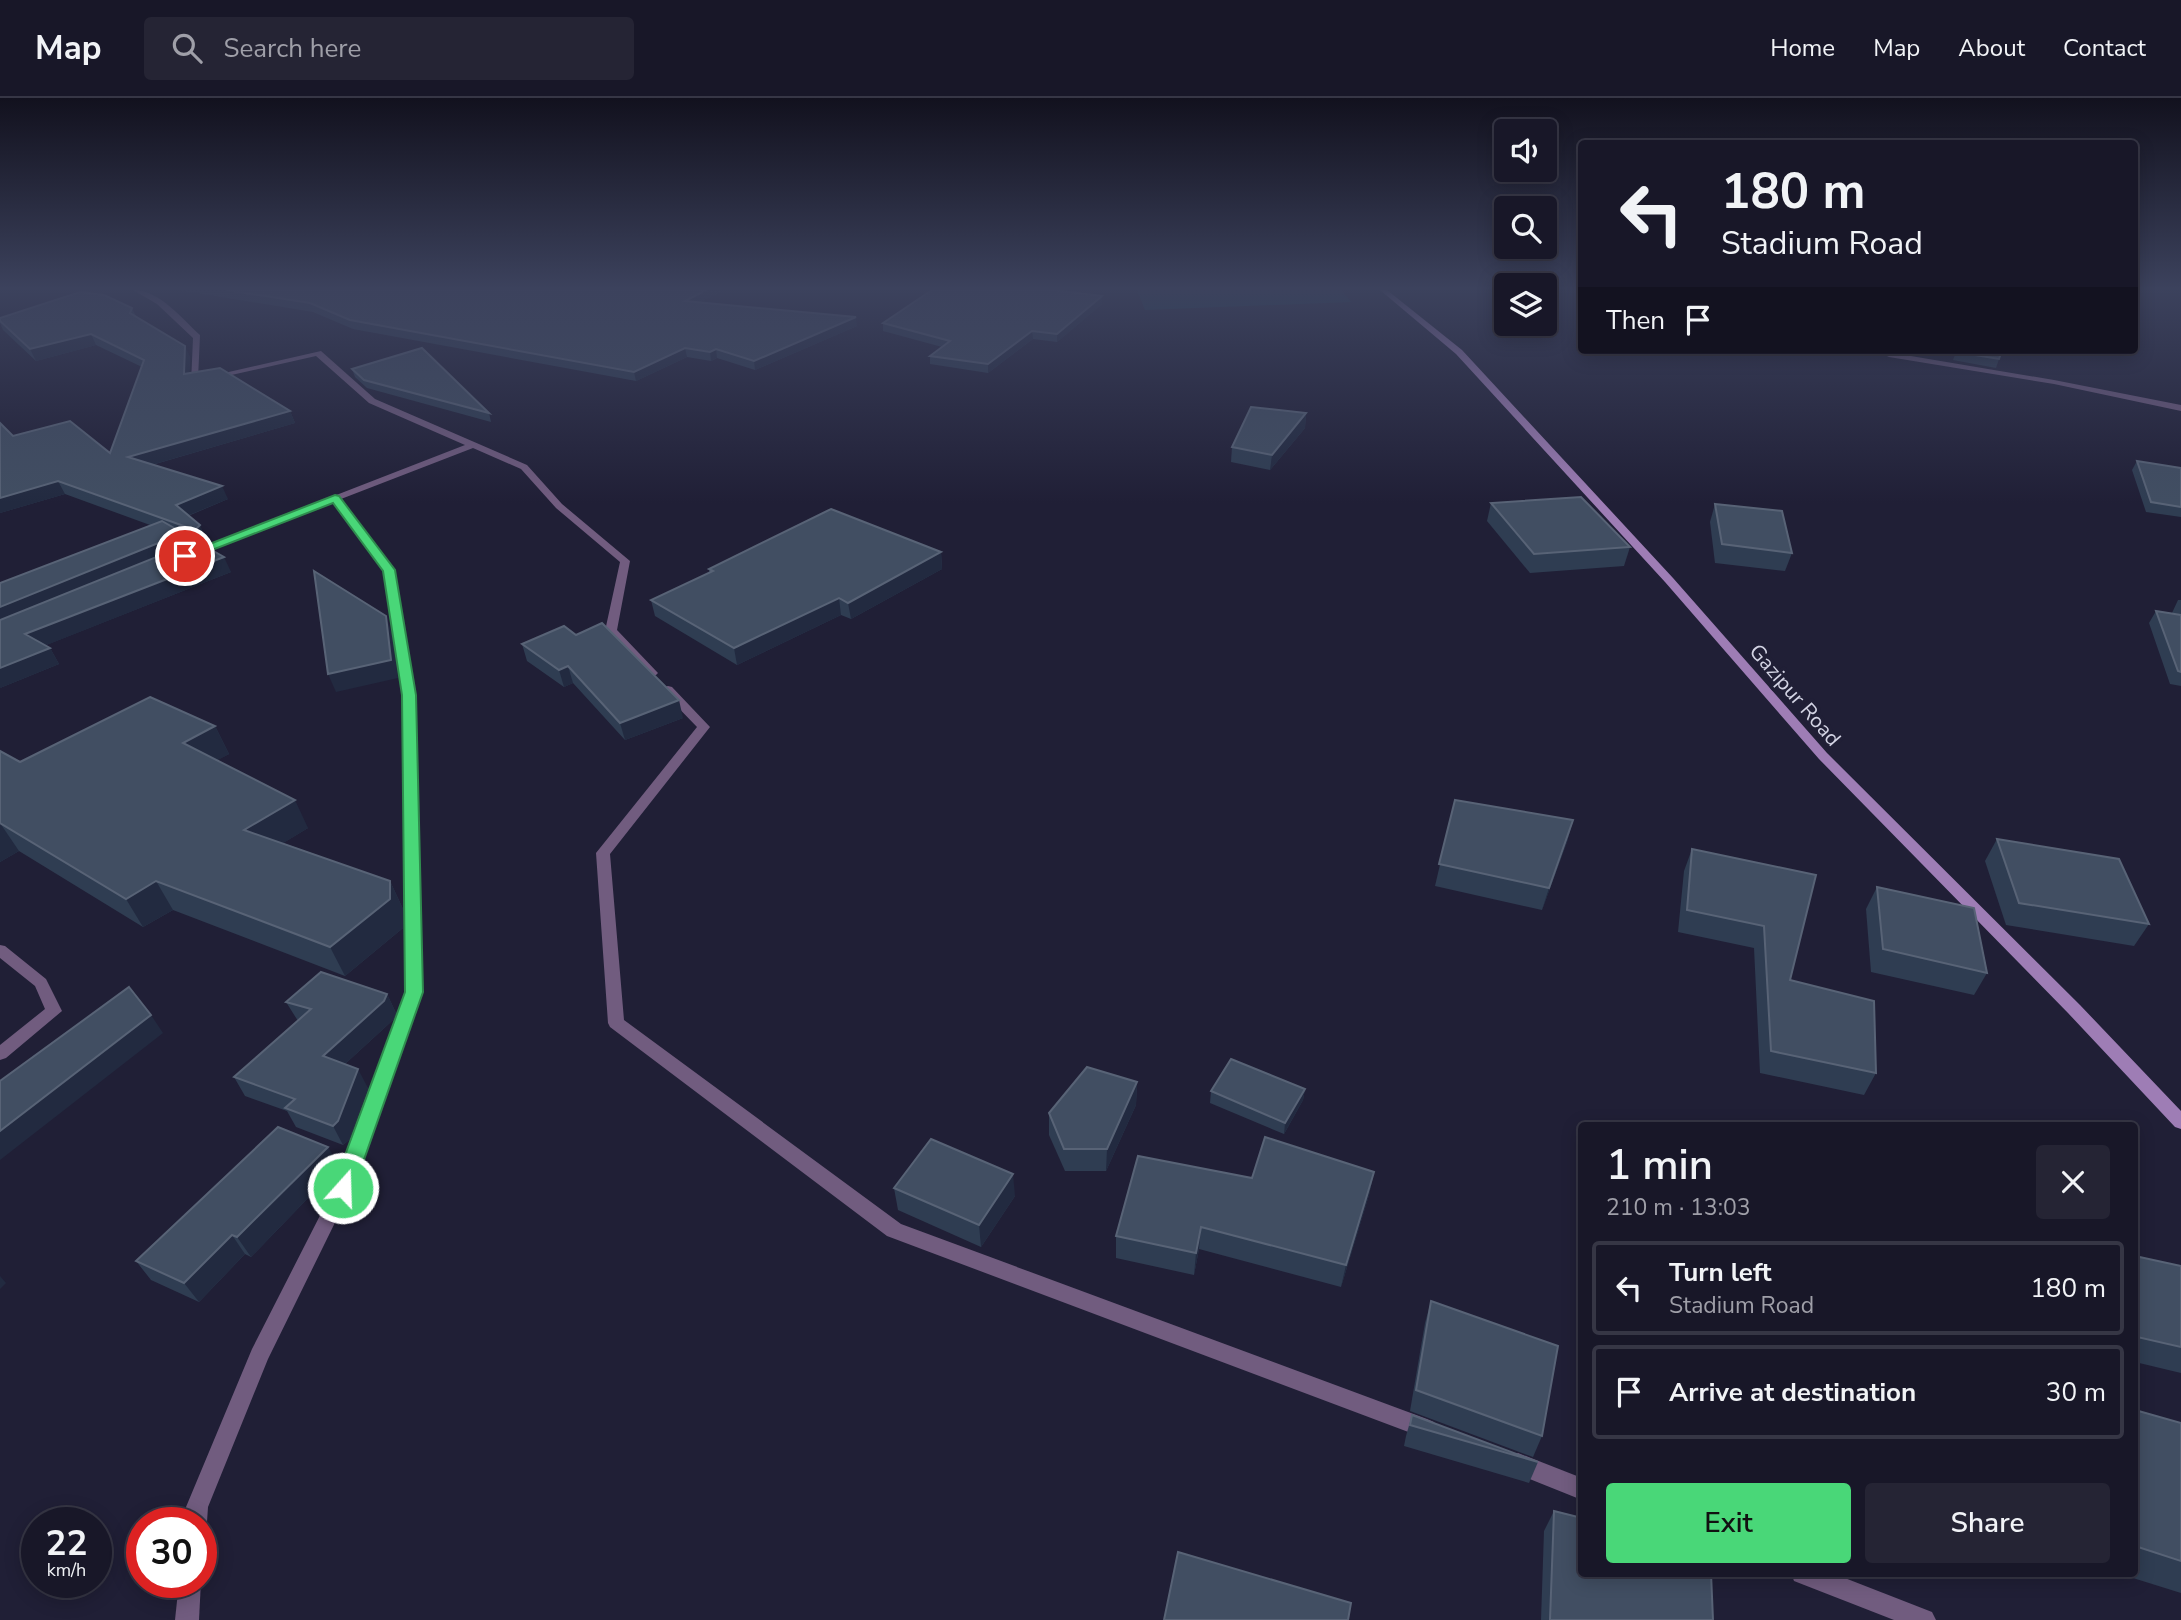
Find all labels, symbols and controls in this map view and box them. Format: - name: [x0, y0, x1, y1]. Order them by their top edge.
- search box: [144, 17, 634, 80]
- text: Map: [35, 26, 102, 71]
- icon: search: [168, 29, 206, 67]
- text: Search here: [224, 31, 361, 66]
- text: Home: [1770, 32, 1835, 64]
- text: Map: [1873, 32, 1920, 64]
- text: About: [1958, 32, 2025, 64]
- text: Contact: [2063, 32, 2146, 64]
- map controls: [1494, 119, 1557, 336]
- button: sound: [1494, 119, 1557, 182]
- text: 180 m: [1721, 158, 1865, 225]
- icon: left: [1606, 168, 1697, 259]
- button: search: [1494, 196, 1557, 259]
- text: Stadium Road: [1721, 222, 1923, 265]
- button: layers: [1494, 273, 1557, 336]
- icon: arrive: [1679, 301, 1717, 339]
- text: Then: [1606, 303, 1665, 338]
- pin: [155, 526, 215, 586]
- icon: arrive: [166, 537, 204, 575]
- street label: Gazipur Road: [1743, 638, 1847, 752]
- text: 1 min: [1606, 1137, 1713, 1194]
- button: close: [2036, 1145, 2110, 1219]
- position arrow: [306, 1151, 380, 1225]
- text: 210 m · 13:03: [1606, 1192, 1751, 1223]
- text: Turn left: [1669, 1255, 1772, 1290]
- icon: left: [1610, 1269, 1648, 1307]
- text: 180 m: [2030, 1271, 2106, 1306]
- text: Stadium Road: [1669, 1290, 1814, 1321]
- icon: arrive: [1610, 1373, 1648, 1411]
- text: Arrive at destination: [1669, 1375, 1916, 1410]
- text: 30 m: [2046, 1375, 2106, 1410]
- button: Exit: [1606, 1483, 1851, 1563]
- button: Share: [1865, 1483, 2110, 1563]
- speed limit sign: 30: [126, 1507, 217, 1598]
- text: 22: [45, 1520, 88, 1567]
- text: km/h: [47, 1558, 86, 1582]

